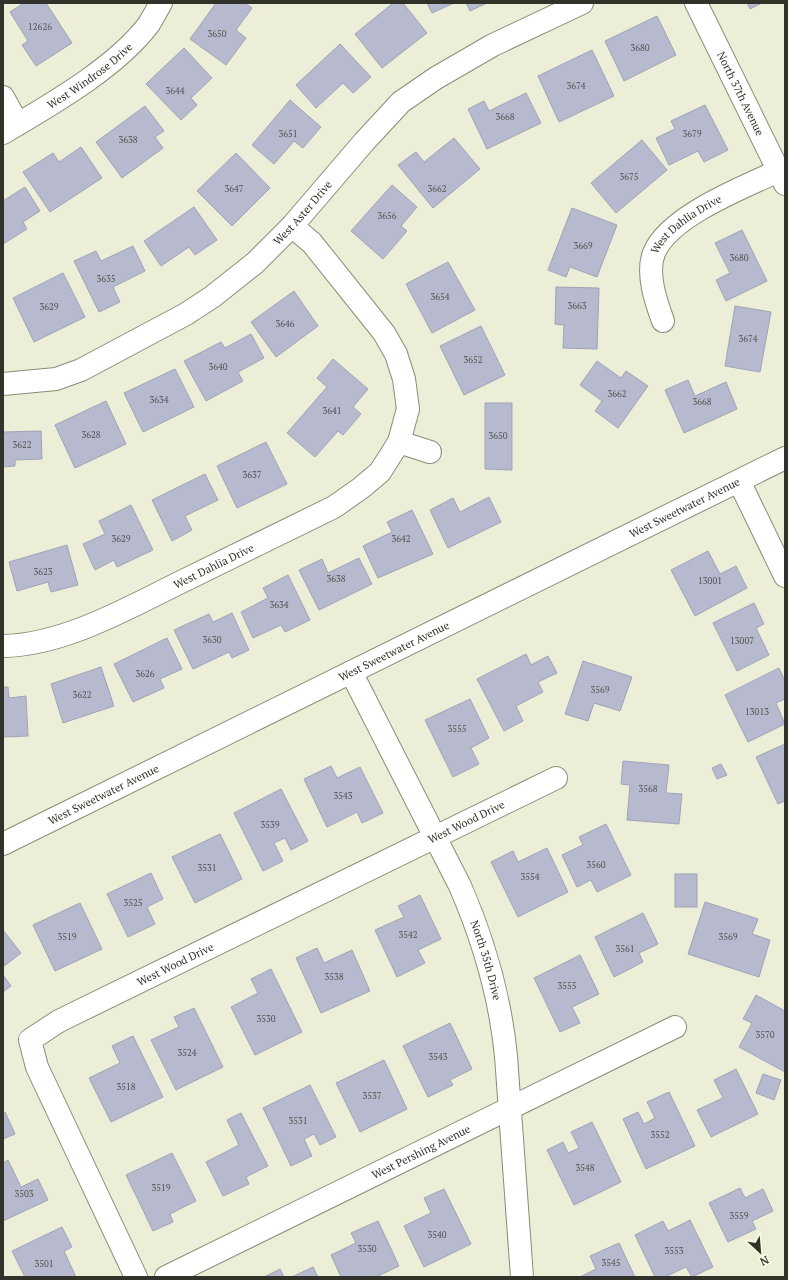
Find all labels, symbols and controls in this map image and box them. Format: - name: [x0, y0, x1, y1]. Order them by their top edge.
- house number: 12626: [28, 21, 52, 33]
- house number: 3650: [207, 28, 227, 40]
- street label: West Windrose Drive: [44, 40, 136, 112]
- house number: 3680: [630, 42, 650, 54]
- street label: North 37th Avenue: [714, 49, 767, 138]
- house number: 3674: [566, 80, 586, 92]
- house number: 3644: [165, 85, 185, 97]
- house number: 3668: [495, 111, 515, 123]
- house number: 3651: [278, 128, 298, 140]
- house number: 3679: [682, 128, 702, 140]
- house number: 3638: [118, 134, 138, 146]
- house number: 3675: [619, 171, 639, 183]
- street label: West Aster Drive: [270, 177, 335, 248]
- house number: 3647: [224, 183, 244, 195]
- house number: 3662: [427, 183, 447, 195]
- street label: West Dahlia Drive: [648, 192, 724, 256]
- house number: 3656: [377, 210, 397, 222]
- house number: 3669: [573, 240, 593, 252]
- house number: 3680: [729, 252, 749, 264]
- house number: 3635: [96, 273, 116, 285]
- house number: 3654: [430, 291, 450, 303]
- house number: 3663: [567, 300, 587, 312]
- house number: 3629: [39, 301, 59, 313]
- house number: 3646: [275, 318, 295, 330]
- house number: 3674: [738, 333, 758, 345]
- house number: 3652: [463, 354, 483, 366]
- house number: 3640: [208, 361, 228, 373]
- house number: 3662: [607, 388, 627, 400]
- house number: 3634: [149, 394, 169, 406]
- house number: 3668: [692, 396, 712, 408]
- house number: 3641: [322, 405, 342, 417]
- house number: 3628: [81, 429, 101, 441]
- house number: 3650: [488, 430, 508, 442]
- house number: 3622: [12, 439, 32, 451]
- house number: 3637: [242, 469, 262, 481]
- street label: West Sweetwater Avenue: [627, 474, 743, 541]
- house number: 3629: [111, 533, 131, 545]
- house number: 3642: [391, 533, 411, 545]
- street label: West Dahlia Drive: [171, 540, 256, 592]
- house number: 3623: [33, 566, 53, 578]
- house number: 3638: [326, 573, 346, 585]
- house number: 13001: [698, 575, 722, 587]
- house number: 3634: [269, 599, 289, 611]
- street label: West Sweetwater Avenue: [336, 618, 452, 684]
- house number: 3630: [202, 634, 222, 646]
- house number: 13007: [730, 635, 754, 647]
- house number: 3626: [135, 668, 155, 680]
- house number: 3569: [590, 684, 610, 696]
- house number: 3622: [72, 689, 92, 701]
- house number: 13013: [745, 706, 769, 718]
- house number: 3555: [447, 723, 467, 735]
- street label: West Sweetwater Avenue: [46, 761, 161, 828]
- house number: 3568: [638, 783, 658, 795]
- house number: 3543: [333, 790, 353, 802]
- street label: West Wood Drive: [426, 797, 507, 847]
- house number: 3539: [260, 819, 280, 831]
- house number: 3560: [586, 859, 606, 871]
- house number: 3531: [197, 862, 217, 874]
- house number: 3554: [520, 871, 540, 883]
- house number: 3525: [123, 897, 143, 909]
- street label: North 35th Drive: [467, 918, 504, 1002]
- house number: 3542: [398, 929, 418, 941]
- house number: 3519: [57, 931, 77, 943]
- house number: 3569: [718, 931, 738, 943]
- street label: West Wood Drive: [135, 939, 216, 989]
- house number: 3561: [615, 943, 635, 955]
- house number: 3538: [324, 971, 344, 983]
- house number: 3555: [557, 980, 577, 992]
- house number: 3530: [256, 1013, 276, 1025]
- house number: 3570: [755, 1029, 775, 1041]
- house number: 3524: [177, 1047, 197, 1059]
- house number: 3543: [428, 1051, 448, 1063]
- house number: 3518: [116, 1081, 136, 1093]
- house number: 3537: [362, 1090, 382, 1102]
- house number: 3531: [288, 1115, 308, 1127]
- street label: West Pershing Avenue: [369, 1121, 473, 1182]
- house number: 3552: [650, 1129, 670, 1141]
- house number: 3548: [575, 1162, 595, 1174]
- house number: 3519: [151, 1182, 171, 1194]
- house number: 3503: [14, 1188, 34, 1200]
- house number: 3559: [729, 1210, 749, 1222]
- house number: 3540: [427, 1229, 447, 1241]
- north arrow: [740, 1232, 780, 1272]
- house number: 3530: [357, 1243, 377, 1255]
- house number: 3553: [664, 1245, 684, 1257]
- text: N: [757, 1253, 771, 1269]
- house number: 3545: [601, 1257, 621, 1269]
- house number: 3501: [34, 1258, 54, 1270]

